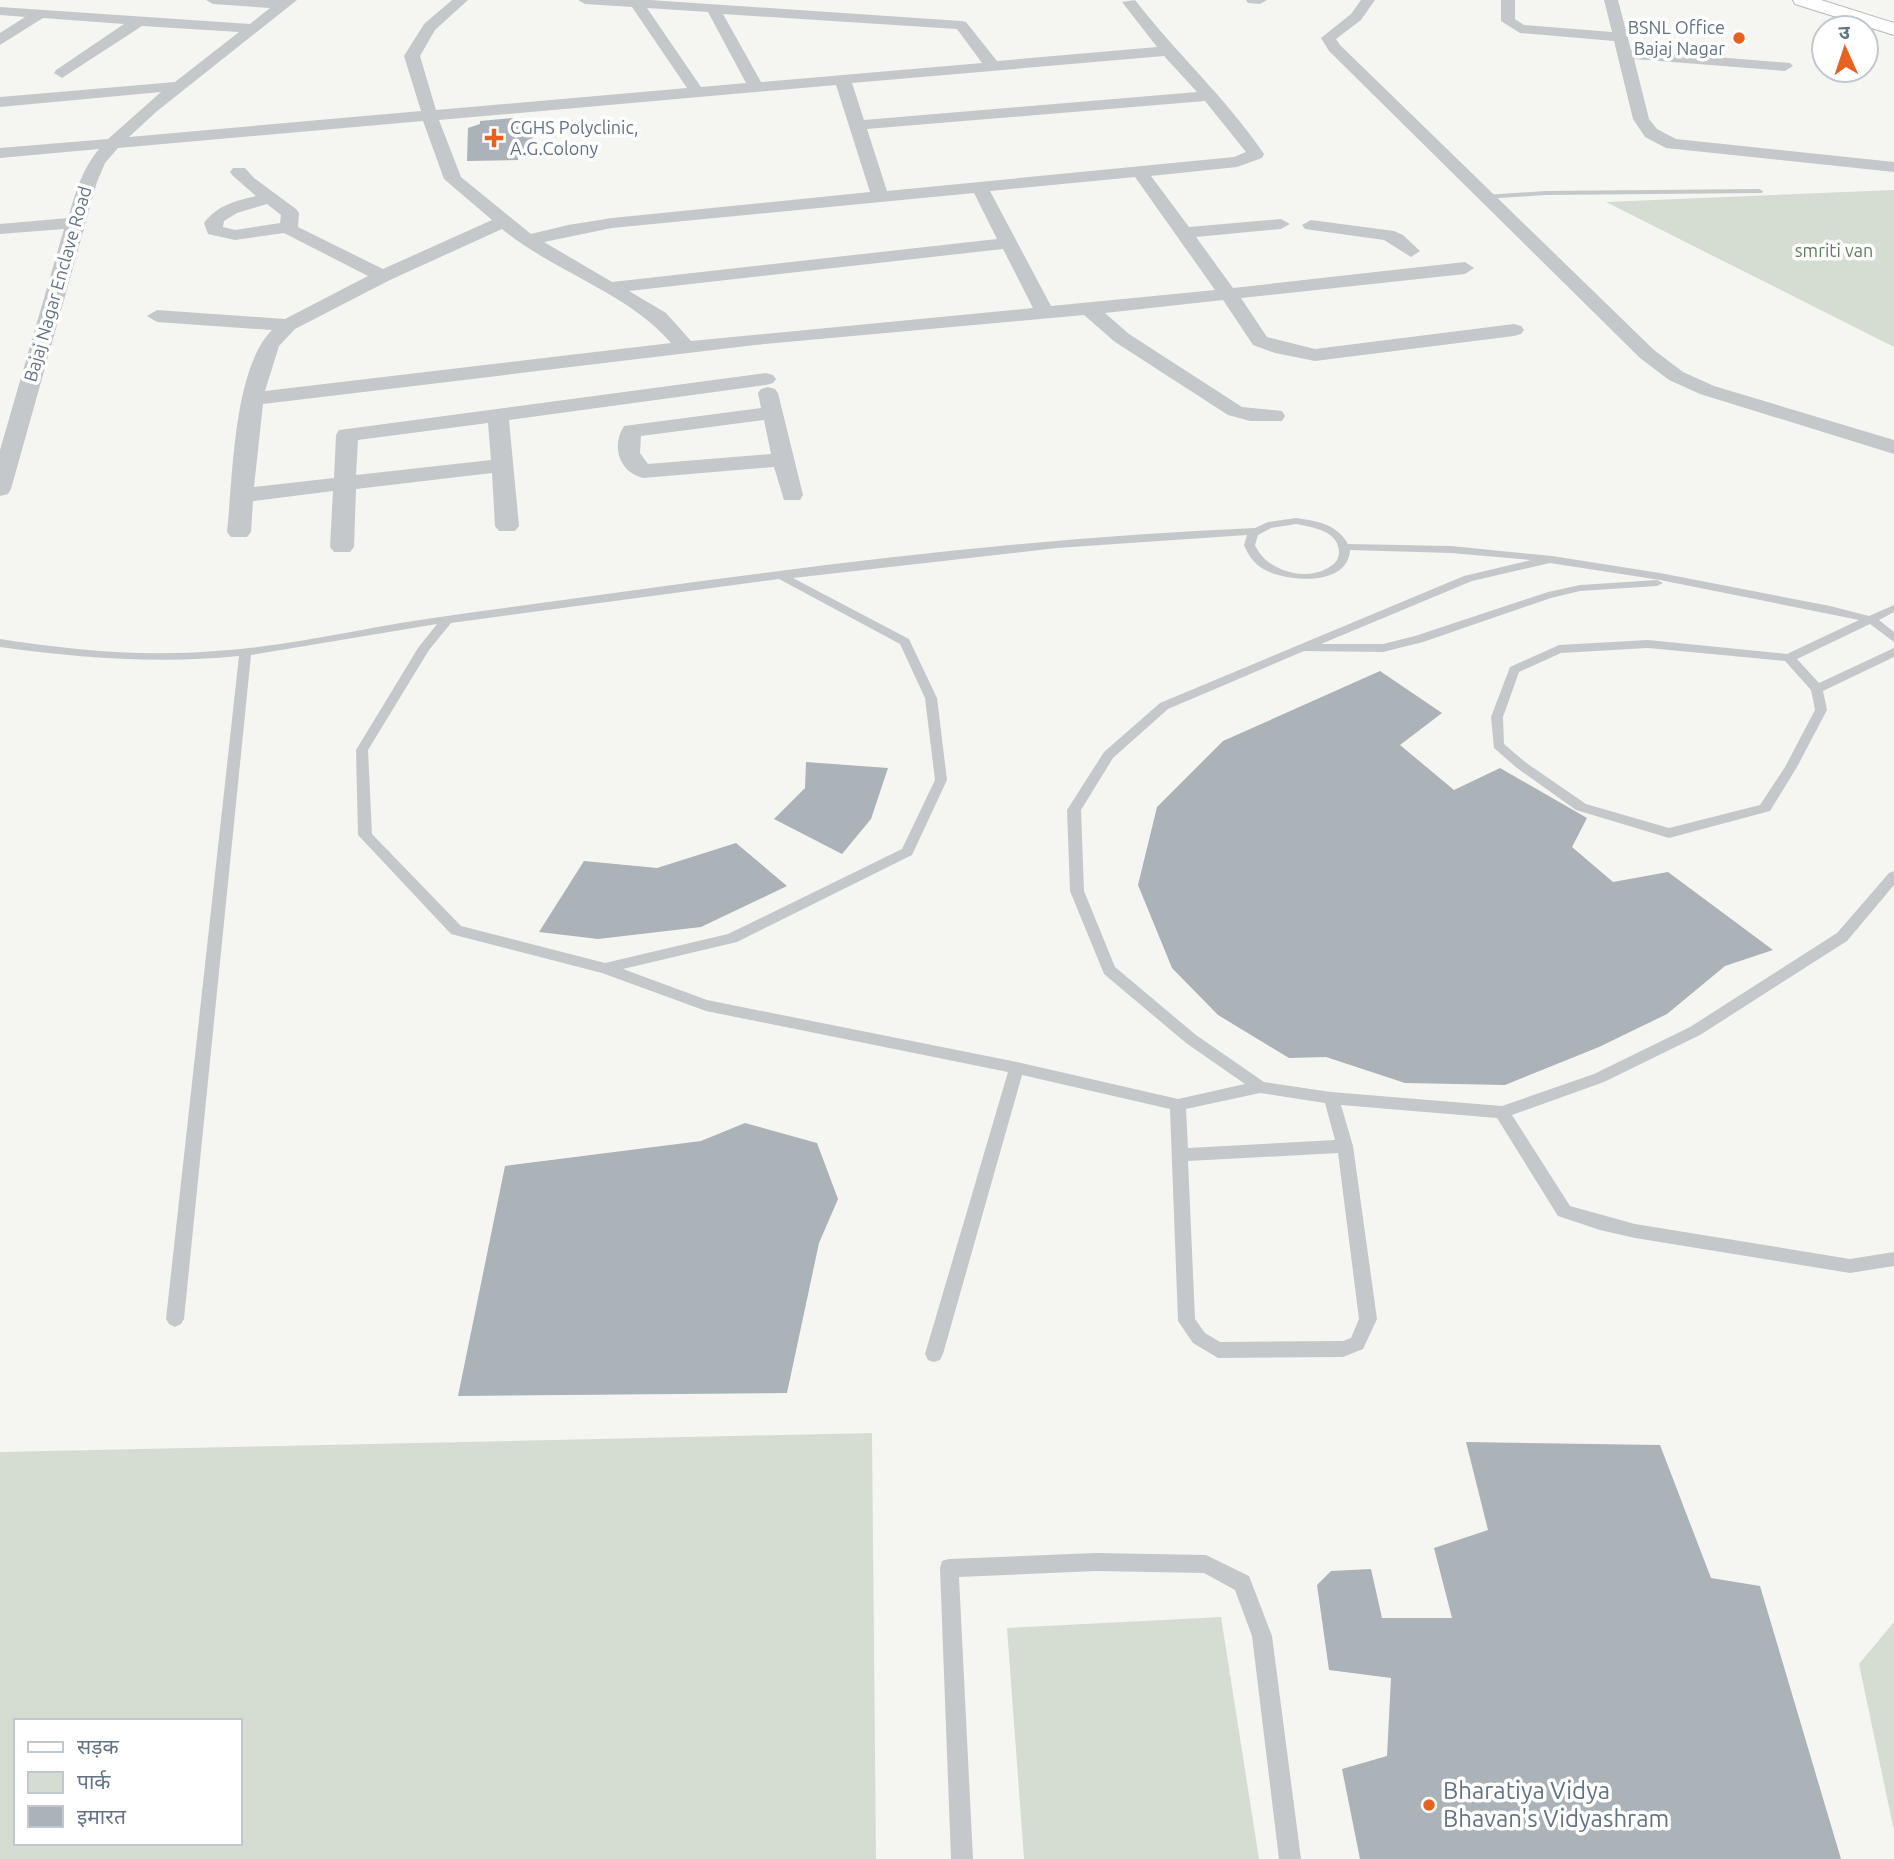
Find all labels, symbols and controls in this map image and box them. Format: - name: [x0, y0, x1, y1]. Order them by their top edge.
- north arrow: [1810, 14, 1880, 84]
- place label: BSNL Office Bajaj Nagar: [1628, 17, 1725, 58]
- text: उ: [1838, 21, 1851, 43]
- marker: BSNL Office Bajaj Nagar: [1731, 30, 1747, 46]
- place label: CGHS Polyclinic, A.G.Colony: [510, 117, 638, 158]
- marker: CGHS Polyclinic, A.G.Colony: [484, 128, 504, 148]
- street label: Bajaj Nagar Enclave Road: [20, 184, 95, 384]
- park label: smriti van: [1795, 240, 1873, 260]
- legend: [14, 1719, 242, 1845]
- text: सड़क: [77, 1734, 119, 1758]
- text: पार्क: [77, 1769, 111, 1793]
- place label: Bharatiya Vidya Bhavan's Vidyashram: [1443, 1777, 1669, 1832]
- marker: Bharatiya Vidya Bhavan's Vidyashram: [1421, 1797, 1437, 1813]
- text: इमारत: [77, 1804, 127, 1828]

